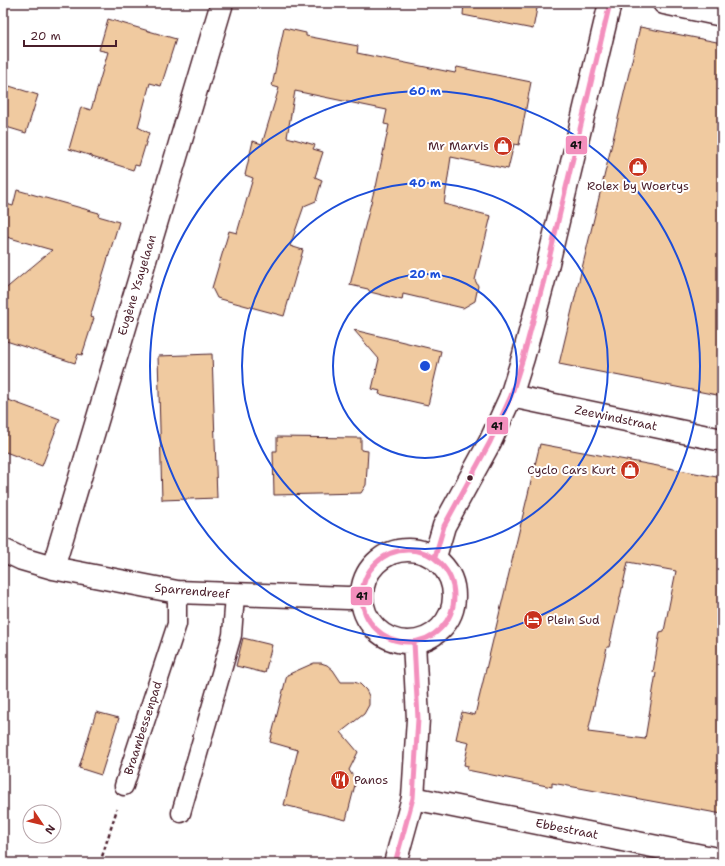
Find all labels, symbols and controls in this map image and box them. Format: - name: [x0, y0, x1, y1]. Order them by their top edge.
- scale bar: [24, 22, 116, 48]
- text: 20 m: [30, 28, 61, 44]
- text: 60 m: [409, 83, 441, 99]
- shop icon: Mr Marvis: [492, 135, 514, 157]
- line badge: 41: [565, 135, 588, 155]
- place label: Mr Marvis: [428, 138, 489, 154]
- text: 41: [570, 138, 582, 153]
- shop icon: Rolex by Woertys: [627, 156, 649, 178]
- text: 40 m: [409, 175, 441, 191]
- place label: Rolex by Woertys: [587, 178, 689, 194]
- street label: Eugène Ysayelaan: [114, 233, 160, 337]
- text: 20 m: [409, 266, 441, 282]
- centre of rings: [418, 359, 432, 373]
- street label: Zeewindstraat: [573, 401, 659, 435]
- line badge: 41: [486, 416, 509, 435]
- text: 41: [491, 419, 503, 434]
- shop icon: Cyclo Cars Kurt: [619, 459, 641, 481]
- place label: Cyclo Cars Kurt: [527, 462, 616, 478]
- unlabelled marker: [465, 473, 475, 483]
- street label: Sparrendreef: [154, 580, 231, 602]
- line badge: 41: [350, 586, 373, 606]
- text: 41: [356, 589, 368, 604]
- hotel icon: Plein Sud: [522, 609, 544, 631]
- place label: Plein Sud: [547, 612, 600, 628]
- street label: Braambessenpad: [120, 679, 166, 777]
- restaurant icon: Panos: [329, 769, 351, 791]
- place label: Panos: [354, 772, 388, 788]
- north arrow: [22, 804, 62, 844]
- street label: Ebbestraat: [534, 815, 600, 843]
- text: N: [41, 822, 58, 838]

